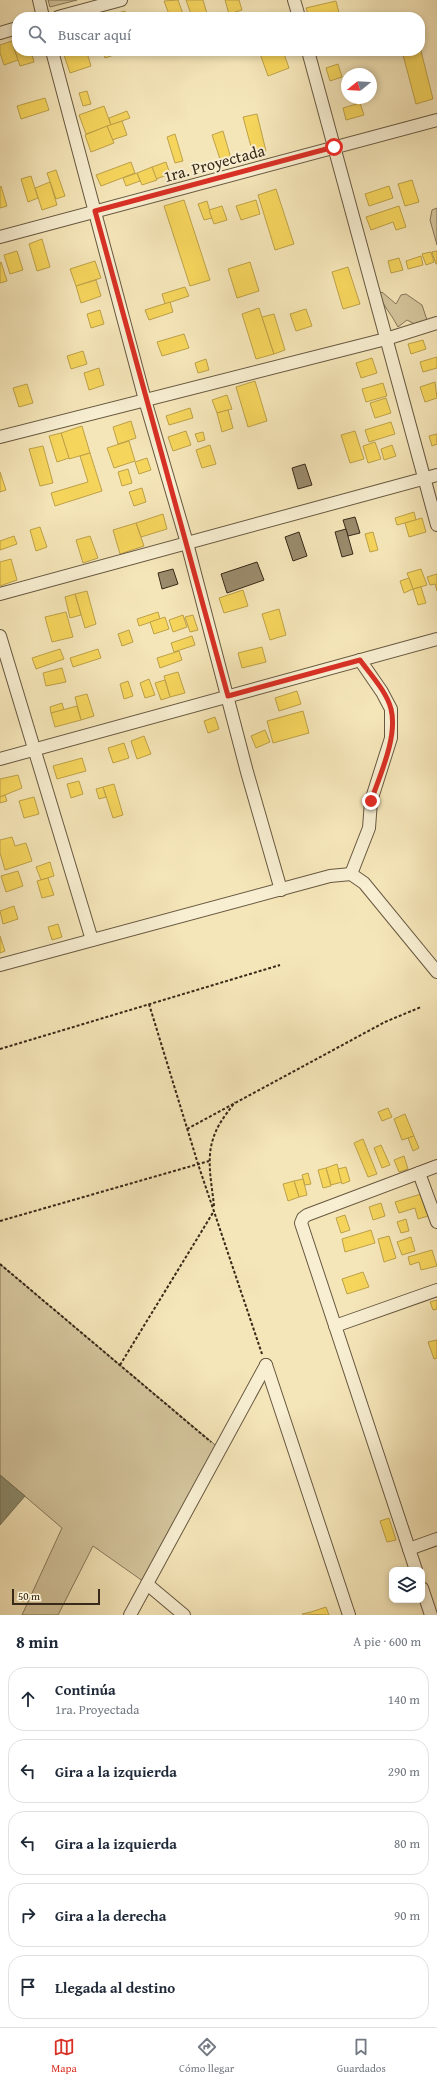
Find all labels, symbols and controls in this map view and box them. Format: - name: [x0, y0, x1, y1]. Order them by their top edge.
- search box: [12, 12, 425, 56]
- icon: search: [26, 23, 48, 45]
- text: Buscar aquí: [58, 24, 131, 45]
- north arrow: [341, 68, 377, 104]
- street label: 1ra. Proyectada: [161, 138, 268, 188]
- route start: [325, 138, 343, 156]
- route end: [362, 792, 380, 810]
- map controls: [389, 1567, 425, 1603]
- button: layers: [389, 1567, 425, 1603]
- scale bar: [12, 1587, 100, 1606]
- text: 50 m: [18, 1588, 40, 1604]
- text: 8 min: [16, 1629, 58, 1654]
- text: A pie · 600 m: [353, 1632, 421, 1651]
- text: Continúa: [55, 1679, 116, 1700]
- icon: ahead: [17, 1688, 39, 1710]
- text: 140 m: [388, 1690, 420, 1709]
- text: 1ra. Proyectada: [55, 1700, 139, 1719]
- icon: left: [17, 1760, 39, 1782]
- text: Gira a la izquierda: [55, 1761, 177, 1782]
- text: 290 m: [388, 1762, 420, 1781]
- icon: left: [17, 1832, 39, 1854]
- text: Gira a la izquierda: [55, 1833, 177, 1854]
- text: 80 m: [394, 1834, 420, 1853]
- icon: right: [17, 1904, 39, 1926]
- text: Gira a la derecha: [55, 1905, 166, 1926]
- text: 90 m: [394, 1906, 420, 1925]
- icon: arrive: [17, 1976, 39, 1998]
- text: Llegada al destino: [55, 1977, 175, 1998]
- tab: Mapa: [51, 2036, 77, 2076]
- tab: Cómo llegar: [179, 2036, 234, 2076]
- tab: Guardados: [337, 2036, 386, 2076]

